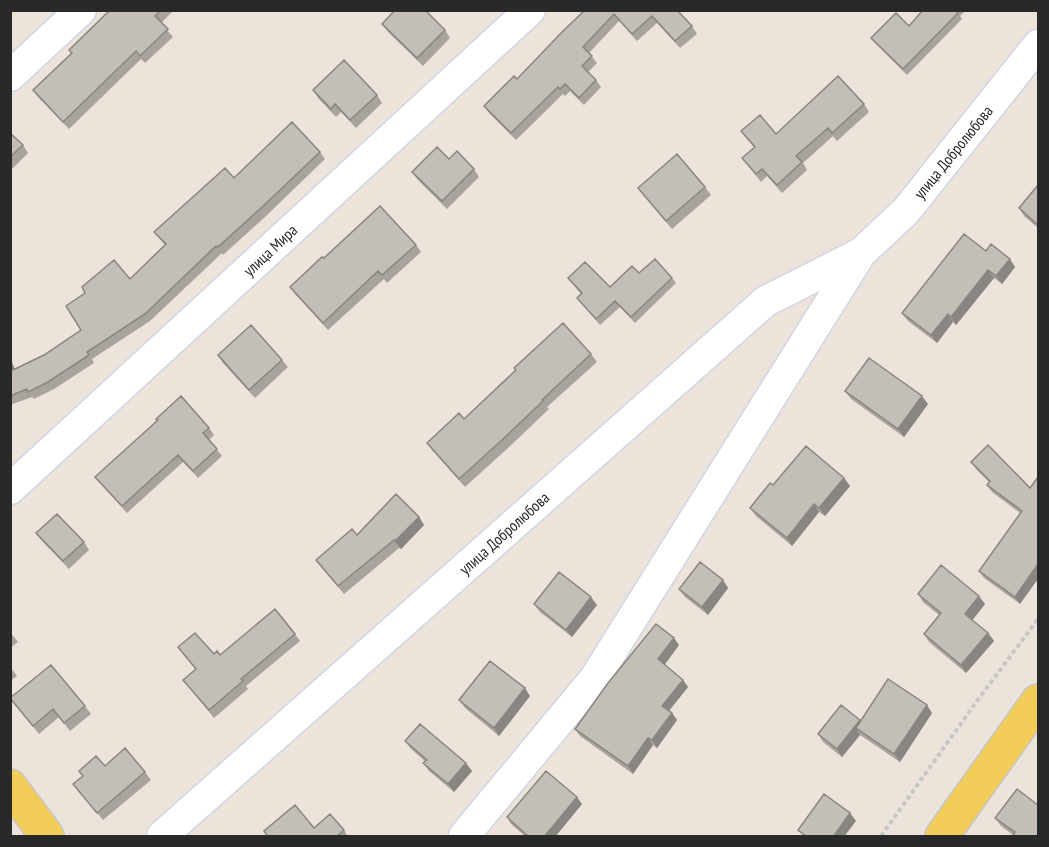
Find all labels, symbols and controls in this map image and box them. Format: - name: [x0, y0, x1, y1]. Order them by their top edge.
- street label: улица Добролюбова: [909, 101, 997, 203]
- street label: улица Мира: [239, 220, 301, 280]
- street label: улица Добролюбова: [455, 487, 553, 579]

